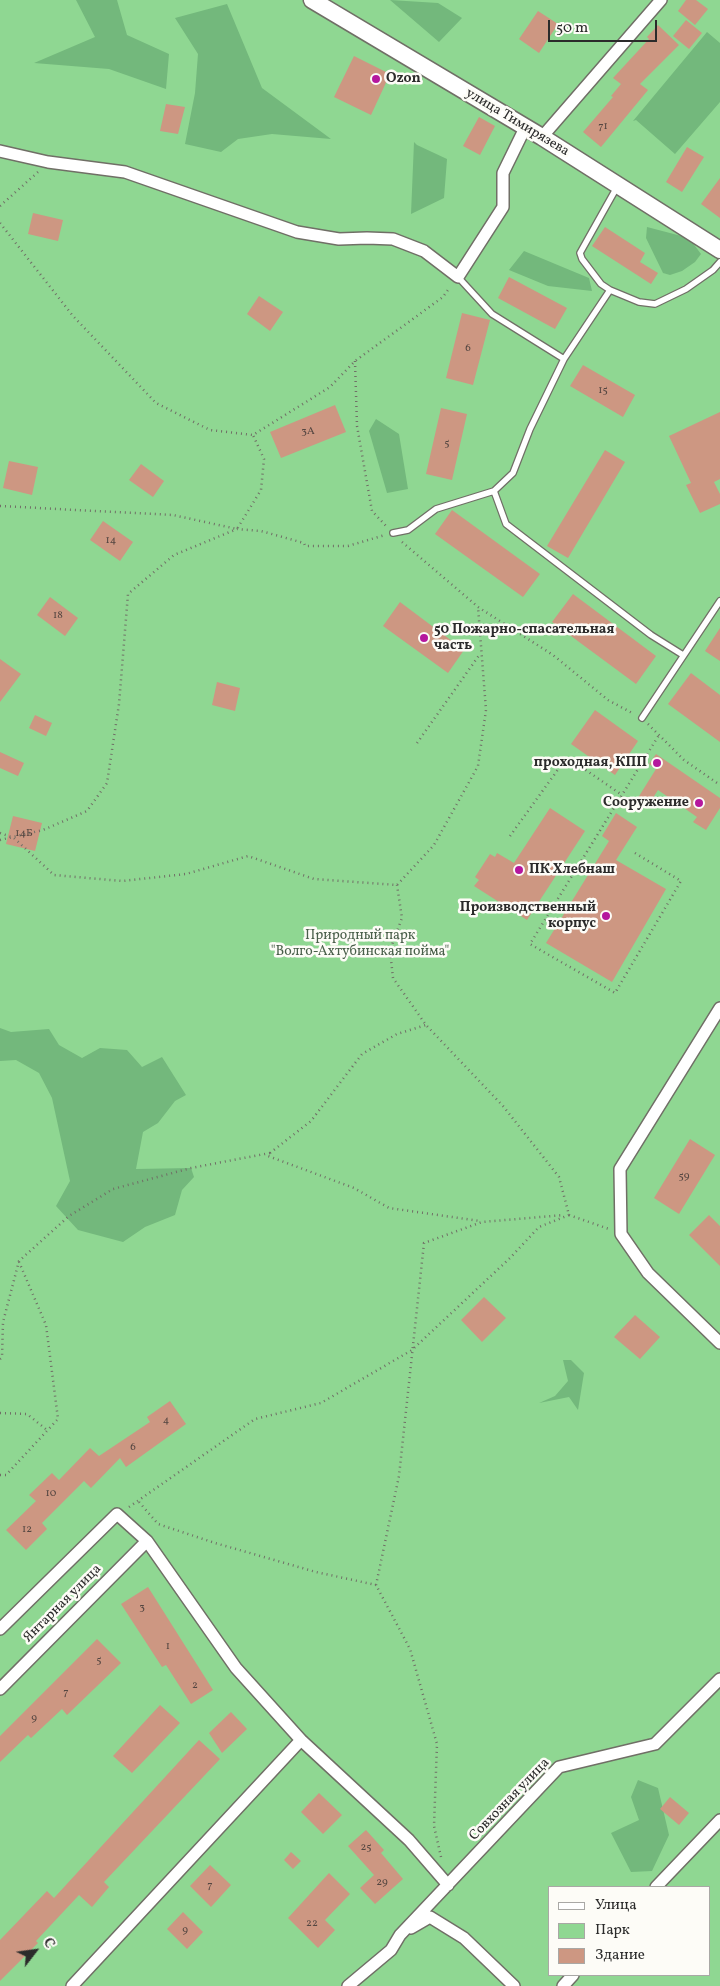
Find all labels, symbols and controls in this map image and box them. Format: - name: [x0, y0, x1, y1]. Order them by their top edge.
- scale bar: [550, 10, 659, 42]
- text: 50 m: [556, 18, 588, 39]
- place label: Ozon: [386, 71, 421, 87]
- marker: Ozon: [370, 73, 382, 85]
- street label: улица Тимирязева: [462, 85, 572, 161]
- house number: 71: [598, 120, 608, 134]
- house number: 6: [465, 342, 471, 356]
- house number: 15: [598, 384, 608, 398]
- house number: 3А: [301, 425, 315, 439]
- house number: 5: [444, 437, 450, 451]
- house number: 14: [106, 534, 116, 548]
- house number: 18: [53, 609, 63, 623]
- place label: 50 Пожарно-спасательная часть: [434, 622, 614, 654]
- marker: 50 Пожарно-спасательная часть: [418, 632, 430, 644]
- place label: проходная, КПП: [534, 755, 647, 771]
- marker: проходная, КПП: [651, 757, 663, 769]
- place label: Сооружение: [603, 795, 689, 811]
- marker: Сооружение: [693, 797, 705, 809]
- house number: 14Б: [15, 827, 33, 841]
- place label: ПК Хлебнаш: [529, 862, 615, 878]
- marker: ПК Хлебнаш: [513, 864, 525, 876]
- place label: Производственный корпус: [460, 900, 596, 932]
- marker: Производственный корпус: [600, 910, 612, 922]
- park label: Природный парк "Волго-Ахтубинская пойма": [271, 928, 449, 960]
- house number: 59: [679, 1170, 689, 1184]
- house number: 4: [163, 1414, 169, 1428]
- house number: 6: [130, 1441, 136, 1455]
- house number: 10: [46, 1487, 56, 1501]
- house number: 12: [22, 1523, 32, 1537]
- street label: Янтарная улица: [20, 1561, 106, 1647]
- house number: 3: [139, 1601, 145, 1615]
- house number: 1: [166, 1640, 170, 1654]
- house number: 5: [96, 1654, 102, 1668]
- house number: 2: [192, 1679, 198, 1693]
- house number: 7: [63, 1686, 69, 1700]
- house number: 9: [31, 1712, 37, 1726]
- street label: Совхозная улица: [466, 1755, 554, 1845]
- house number: 25: [360, 1841, 372, 1855]
- house number: 29: [376, 1876, 388, 1890]
- house number: 7: [207, 1879, 213, 1893]
- legend: [548, 1886, 710, 1976]
- text: Улица: [595, 1895, 637, 1916]
- house number: 22: [306, 1917, 318, 1931]
- text: Парк: [595, 1920, 630, 1941]
- house number: 9: [182, 1924, 188, 1938]
- north arrow: [10, 1926, 60, 1976]
- text: С: [38, 1935, 59, 1952]
- text: Здание: [595, 1945, 645, 1966]

